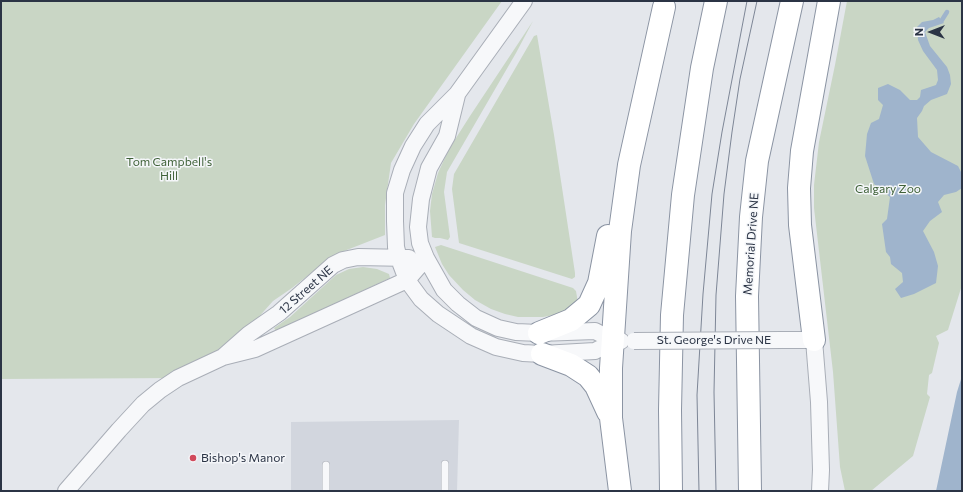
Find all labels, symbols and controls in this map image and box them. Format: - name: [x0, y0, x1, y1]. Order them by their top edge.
- north arrow: [911, 12, 951, 52]
- text: N: [912, 28, 925, 36]
- park label: Tom Campbell's Hill: [126, 155, 212, 183]
- park label: Calgary Zoo: [855, 182, 921, 196]
- street label: Memorial Drive NE: [740, 192, 762, 296]
- street label: 12 Street NE: [276, 263, 336, 317]
- street label: St. George's Drive NE: [657, 333, 771, 347]
- place label: Bishop's Manor: [201, 451, 285, 465]
- marker: Bishop's Manor: [188, 453, 198, 463]

